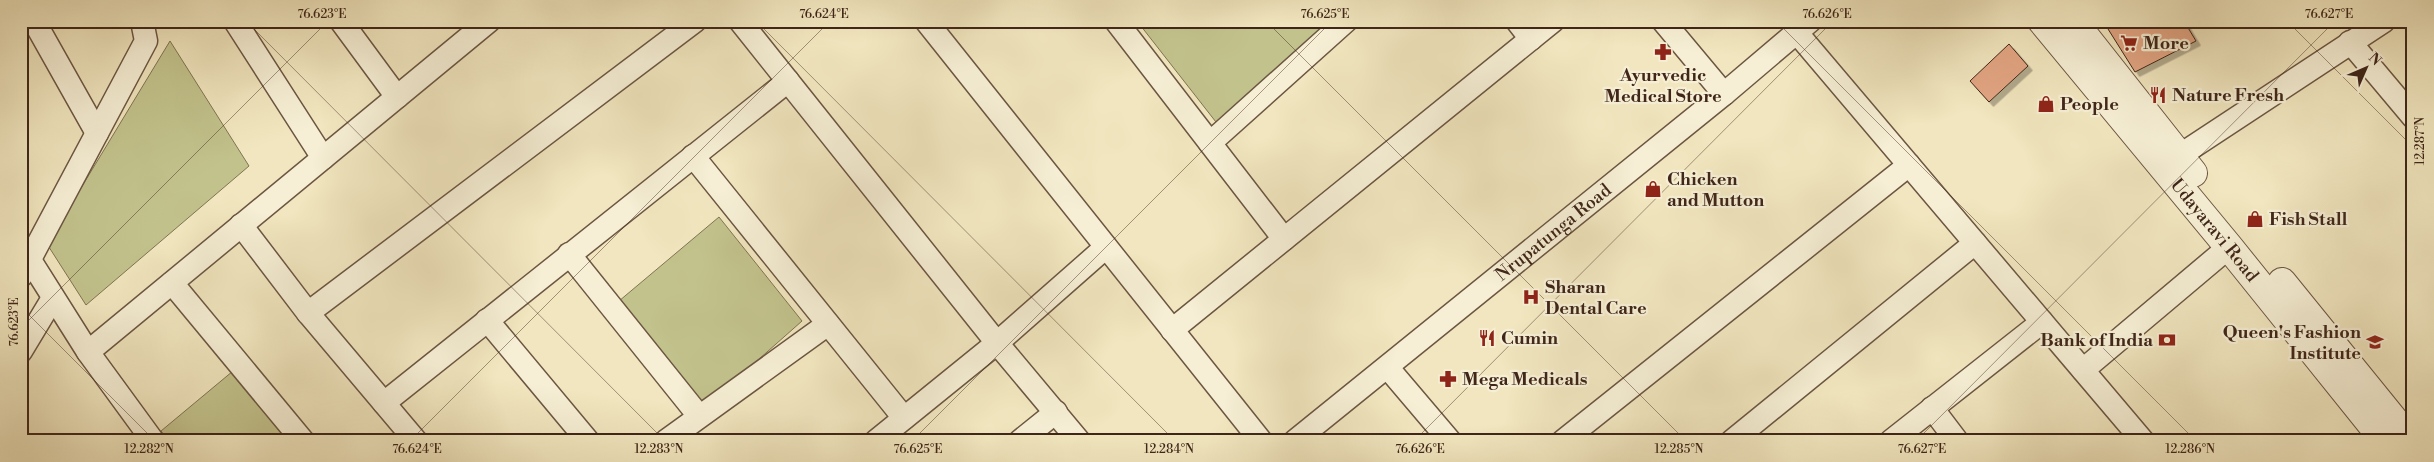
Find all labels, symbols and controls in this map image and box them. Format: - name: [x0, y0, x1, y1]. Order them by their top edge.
- text: 76.623°E: [297, 7, 347, 22]
- text: 76.624°E: [799, 7, 849, 22]
- text: 76.625°E: [1300, 7, 1350, 22]
- text: 76.626°E: [1802, 7, 1852, 22]
- text: 76.627°E: [2305, 7, 2353, 22]
- place label: More: [2143, 32, 2189, 55]
- supermarket icon: More: [2119, 33, 2139, 53]
- pharmacy icon: Ayurvedic Medical Store: [1653, 42, 1673, 62]
- north arrow: [2342, 42, 2392, 92]
- text: N: [2364, 49, 2385, 70]
- place label: Ayurvedic Medical Store: [1604, 64, 1722, 108]
- place label: Nature Fresh: [2172, 84, 2284, 107]
- restaurant icon: Nature Fresh: [2148, 85, 2168, 105]
- place label: People: [2060, 93, 2119, 116]
- shop icon: People: [2036, 94, 2056, 114]
- text: 12.287°N: [2413, 117, 2428, 165]
- place label: Chicken and Mutton: [1667, 168, 1764, 212]
- street label: Udayaravi Road: [2165, 174, 2264, 287]
- street label: Nrupatunga Road: [1491, 178, 1617, 286]
- shop icon: Chicken and Mutton: [1643, 179, 1663, 199]
- place label: Fish Stall: [2269, 208, 2348, 231]
- shop icon: Fish Stall: [2245, 209, 2265, 229]
- place label: Sharan Dental Care: [1545, 276, 1647, 320]
- hospital icon: Sharan Dental Care: [1521, 287, 1541, 307]
- text: 76.623°E: [7, 297, 22, 347]
- place label: Queen's Fashion Institute: [2223, 321, 2361, 365]
- place label: Cumin: [1501, 327, 1558, 350]
- restaurant icon: Cumin: [1477, 328, 1497, 348]
- place label: Bank of India: [2040, 329, 2153, 352]
- bank icon: Bank of India: [2157, 330, 2177, 350]
- school or university icon: Queen's Fashion Institute: [2365, 332, 2385, 352]
- place label: Mega Medicals: [1462, 368, 1588, 391]
- pharmacy icon: Mega Medicals: [1438, 369, 1458, 389]
- text: 12.282°N: [124, 442, 174, 457]
- text: 76.624°E: [392, 442, 442, 457]
- text: 12.283°N: [634, 442, 684, 457]
- text: 76.625°E: [893, 442, 943, 457]
- text: 12.284°N: [1144, 442, 1194, 457]
- text: 76.626°E: [1395, 442, 1445, 457]
- text: 12.285°N: [1654, 442, 1704, 457]
- text: 76.627°E: [1898, 442, 1946, 457]
- text: 12.286°N: [2165, 442, 2215, 457]

